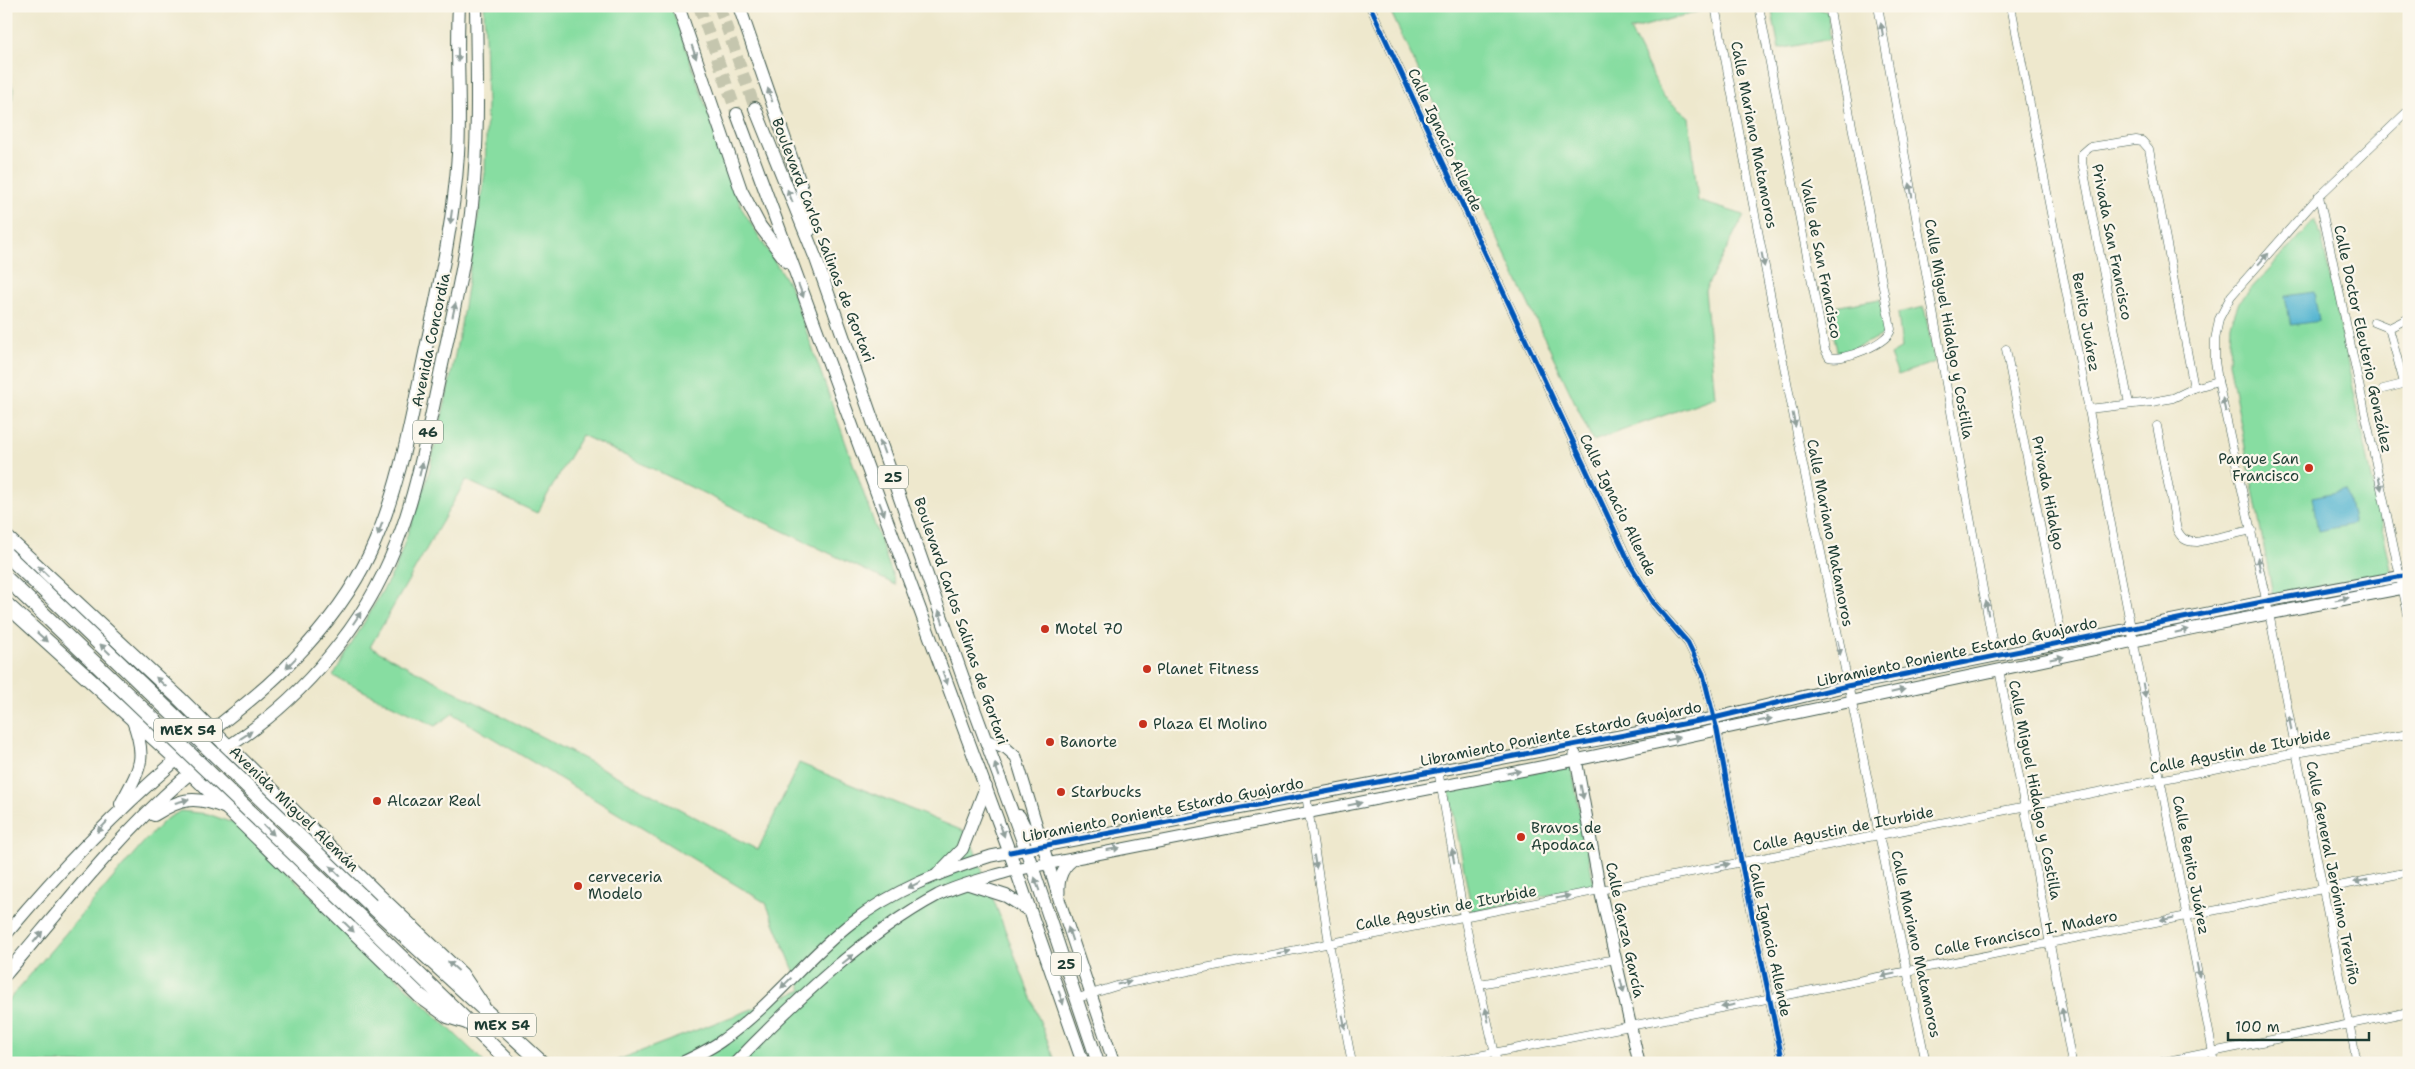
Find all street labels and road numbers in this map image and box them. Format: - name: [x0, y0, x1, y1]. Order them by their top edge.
- street label: Calle Mariano Matamoros: [1726, 39, 1782, 231]
- street label: Calle Ignacio Allende: [1403, 65, 1487, 215]
- street label: Boulevard Carlos Salinas de Gortari: [767, 115, 879, 365]
- street label: Privada San Francisco: [2087, 162, 2137, 322]
- street label: Valle de San Francisco: [1796, 177, 1846, 341]
- street label: Calle Miguel Hidalgo y Costilla: [1920, 217, 1978, 441]
- street label: Calle Doctor Eleuterio González: [2329, 223, 2397, 455]
- street label: Avenida Concordia: [407, 271, 455, 409]
- street label: Benito Juárez: [2067, 271, 2105, 373]
- road number: 46: [413, 421, 443, 444]
- street label: Calle Ignacio Allende: [1575, 430, 1661, 580]
- street label: Privada Hidalgo: [2027, 434, 2069, 552]
- street label: Calle Mariano Matamoros: [1802, 437, 1858, 629]
- road number: 25: [878, 466, 908, 488]
- street label: Boulevard Carlos Salinas de Gortari: [909, 495, 1013, 747]
- street label: Libramiento Poniente Estardo Guajardo: [1815, 612, 2099, 692]
- street label: Calle Miguel Hidalgo y Costilla: [2004, 679, 2066, 902]
- street label: Libramiento Poniente Estardo Guajardo: [1419, 697, 1703, 771]
- road number: MEX 54: [154, 718, 222, 742]
- street label: Calle Agustin de Iturbide: [2148, 724, 2332, 778]
- street label: Avenida Miguel Alemán: [225, 742, 363, 876]
- street label: Calle General Jerónimo Treviño: [2301, 759, 2365, 987]
- street label: Libramiento Poniente Estardo Guajardo: [1021, 773, 1305, 847]
- street label: Calle Benito Juárez: [2168, 794, 2214, 936]
- street label: Calle Agustin de Iturbide: [1751, 802, 1935, 856]
- street label: Calle Mariano Matamoros: [1886, 849, 1946, 1039]
- street label: Calle Garza García: [1601, 860, 1649, 1000]
- street label: Calle Ignacio Allende: [1744, 861, 1796, 1019]
- street label: Calle Agustin de Iturbide: [1354, 881, 1538, 935]
- street label: Calle Francisco I. Madero: [1933, 905, 2119, 961]
- road number: 25: [1051, 952, 1081, 976]
- road number: MEX 54: [468, 1014, 536, 1036]

